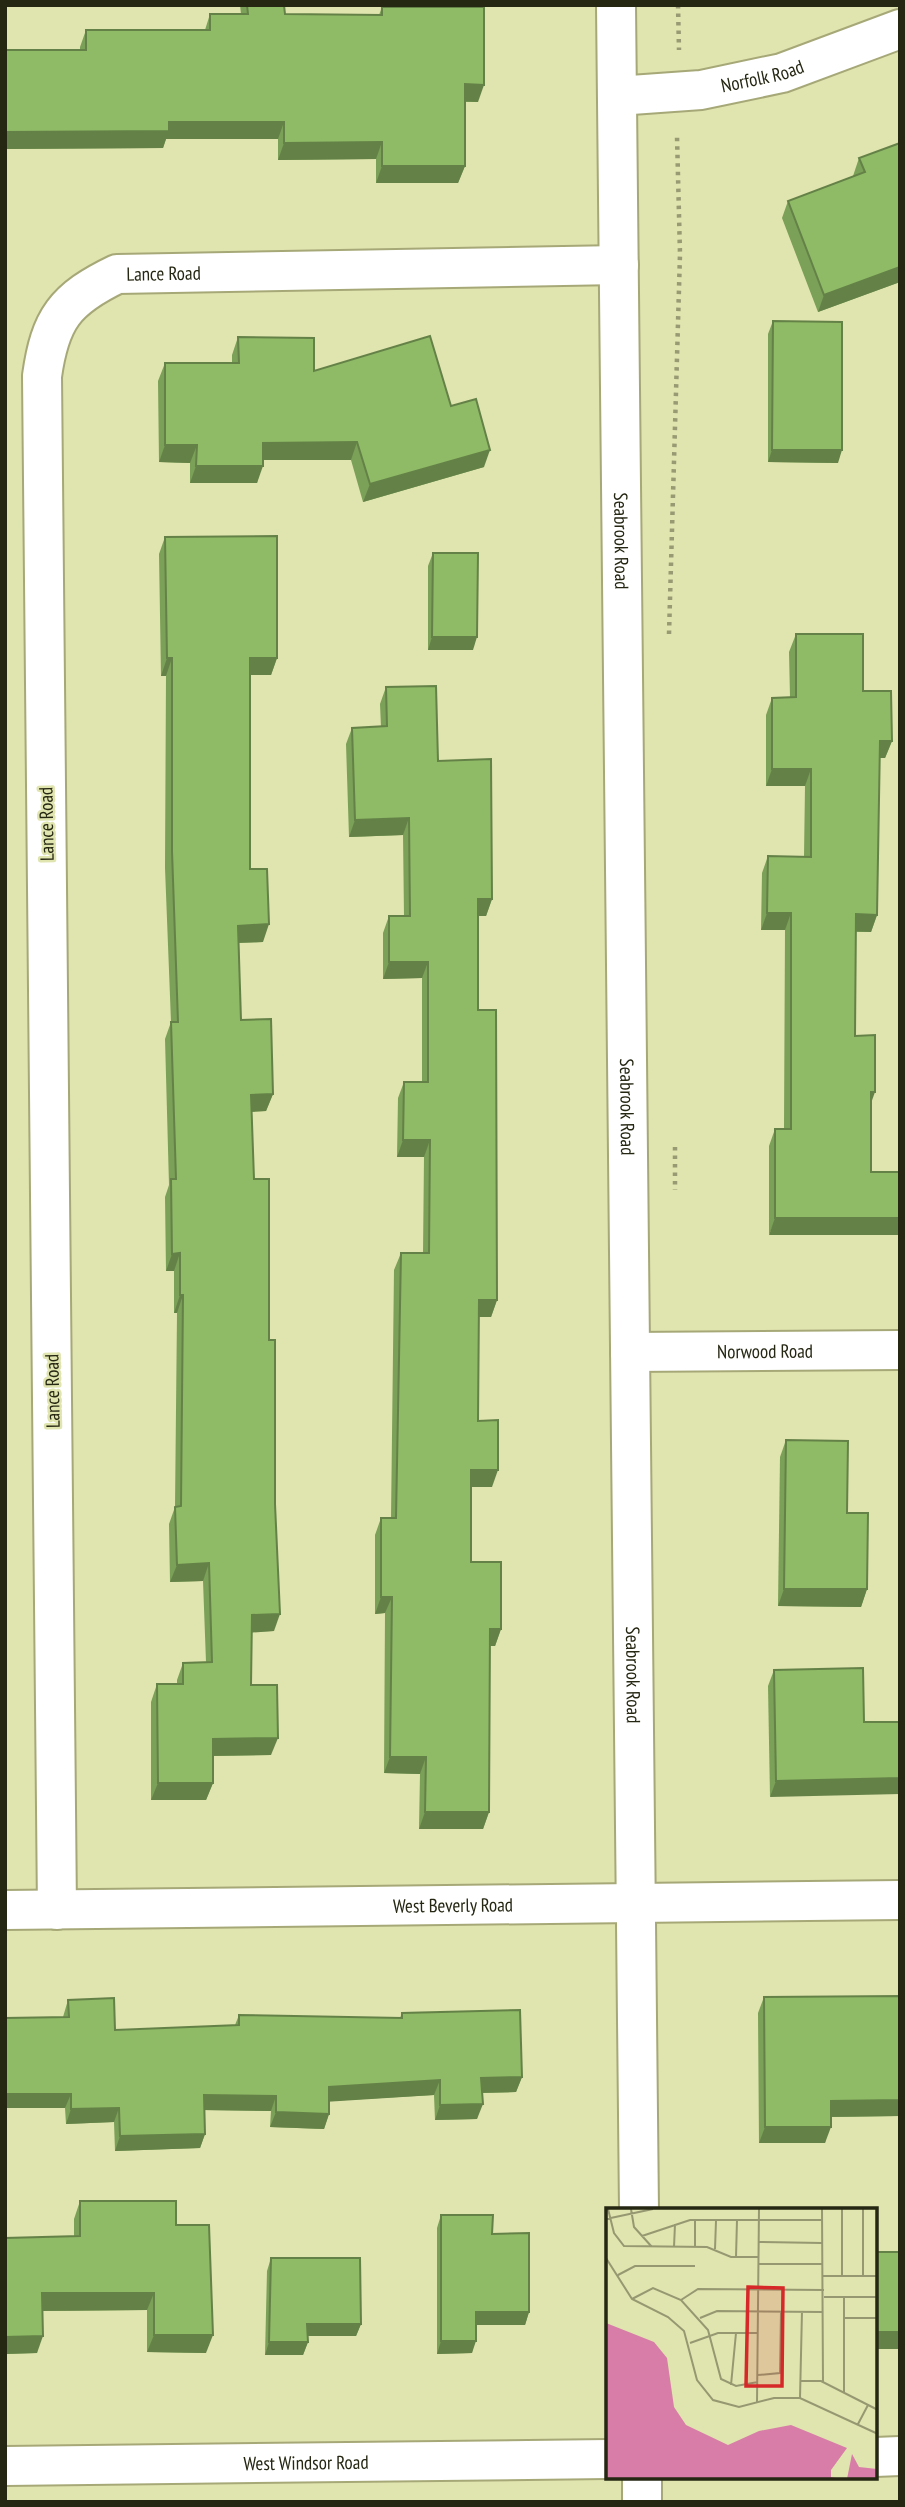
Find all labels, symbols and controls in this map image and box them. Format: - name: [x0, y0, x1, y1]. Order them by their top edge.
- street label: Norfolk Road: [719, 54, 807, 98]
- street label: Lance Road: [126, 260, 201, 286]
- street label: Seabrook Road: [609, 492, 634, 590]
- street label: Lance Road: [33, 787, 59, 861]
- street label: Seabrook Road: [615, 1058, 640, 1156]
- street label: Norwood Road: [717, 1339, 813, 1363]
- street label: Lance Road: [39, 1354, 65, 1428]
- street label: Seabrook Road: [621, 1626, 646, 1723]
- street label: West Beverly Road: [393, 1892, 513, 1918]
- inset map: [606, 2208, 877, 2479]
- street label: West Windsor Road: [243, 2450, 369, 2475]

